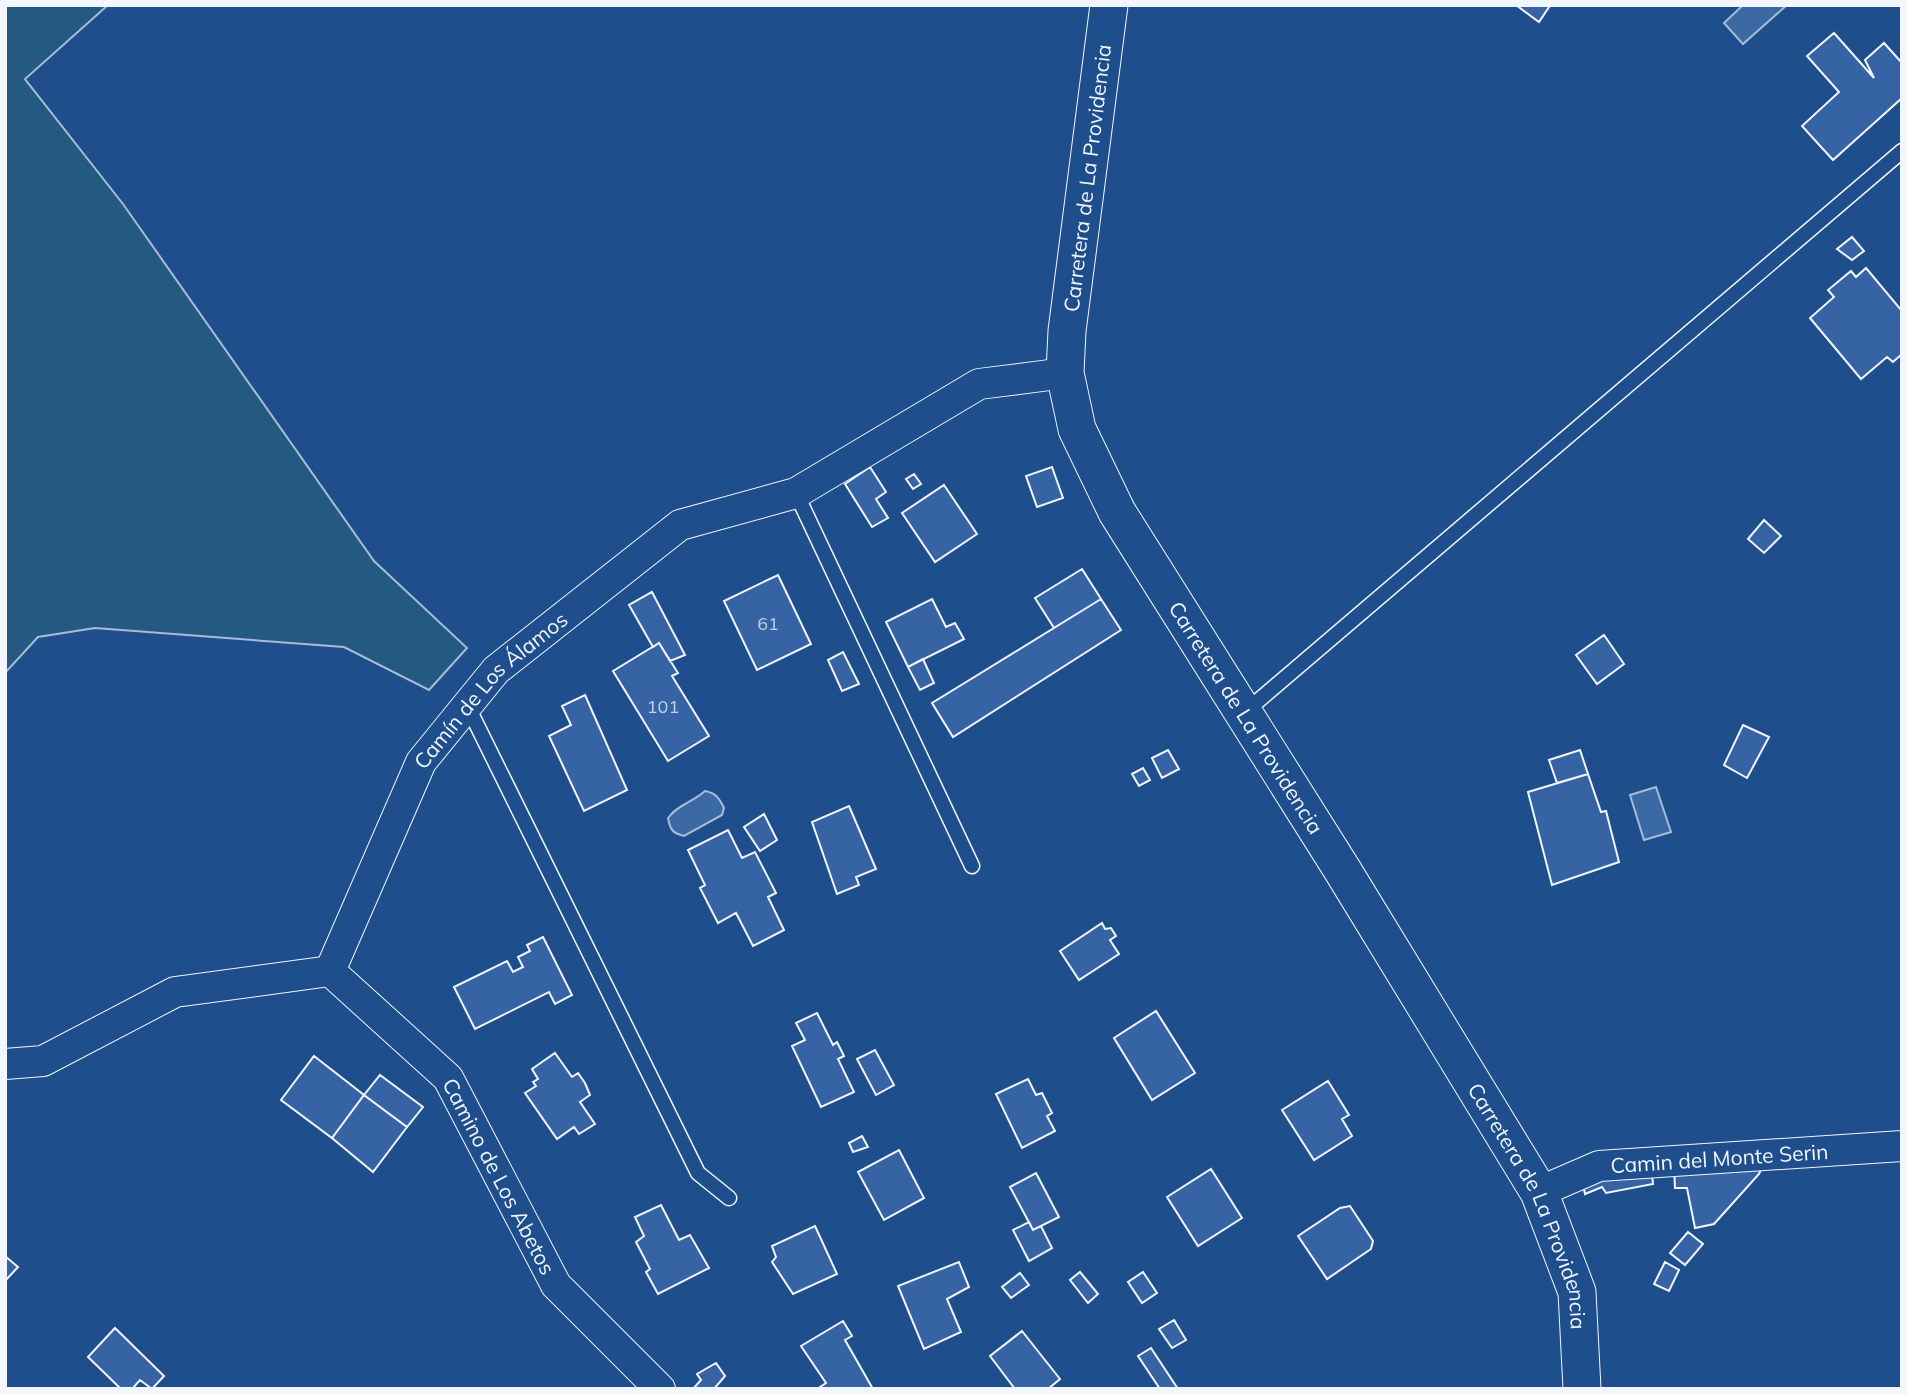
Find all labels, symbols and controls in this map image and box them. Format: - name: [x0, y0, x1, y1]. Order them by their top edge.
- street label: Carretera de La Providencia: [1058, 43, 1116, 313]
- street label: Carretera de La Providencia: [1163, 596, 1329, 839]
- street label: Camín de Los Álamos: [408, 606, 573, 774]
- house number: 61: [757, 612, 779, 635]
- house number: 101: [647, 695, 679, 718]
- street label: Camino de Los Abetos: [437, 1074, 561, 1279]
- street label: Carretera de La Providencia: [1463, 1078, 1592, 1330]
- street label: Camin del Monte Serin: [1610, 1138, 1829, 1178]

